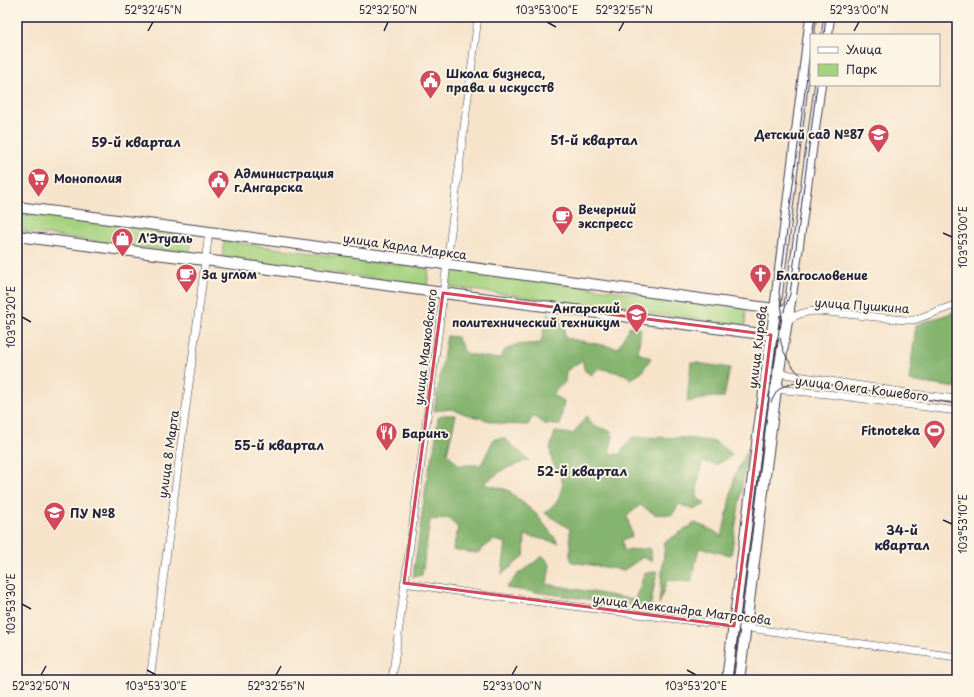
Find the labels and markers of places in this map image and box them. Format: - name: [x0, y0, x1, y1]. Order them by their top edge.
- place label: Школа бизнеса, права и искусств: [446, 64, 554, 96]
- public building icon: Школа бизнеса, права и искусств: [418, 67, 444, 100]
- school or university icon: Детский сад №87: [866, 121, 892, 154]
- place label: Детский сад №87: [754, 125, 864, 143]
- place label: Администрация г.Ангарска: [234, 164, 334, 196]
- supermarket icon: Монополия: [26, 165, 52, 198]
- public building icon: Администрация г.Ангарска: [206, 167, 232, 200]
- place label: Монополия: [54, 169, 122, 187]
- place label: Вечерний экспресс: [578, 200, 636, 232]
- cafe icon: Вечерний экспресс: [549, 203, 575, 236]
- shop icon: Л'Этуаль: [109, 225, 135, 258]
- place label: Л'Этуаль: [138, 229, 193, 247]
- cafe icon: За углом: [173, 261, 199, 294]
- church icon: Благословение: [747, 262, 773, 295]
- place label: За углом: [201, 265, 257, 283]
- place label: Благословение: [776, 266, 868, 284]
- place label: Ангарский политехнический техникум: [452, 299, 620, 331]
- school or university icon: Ангарский политехнический техникум: [623, 302, 649, 335]
- sports icon: Fitnoteka: [922, 417, 948, 450]
- restaurant icon: Баринъ: [374, 420, 400, 453]
- place label: Fitnoteka: [861, 421, 920, 439]
- place label: Баринъ: [402, 424, 449, 442]
- school or university icon: ПУ №8: [41, 500, 67, 533]
- place label: ПУ №8: [70, 504, 115, 522]

